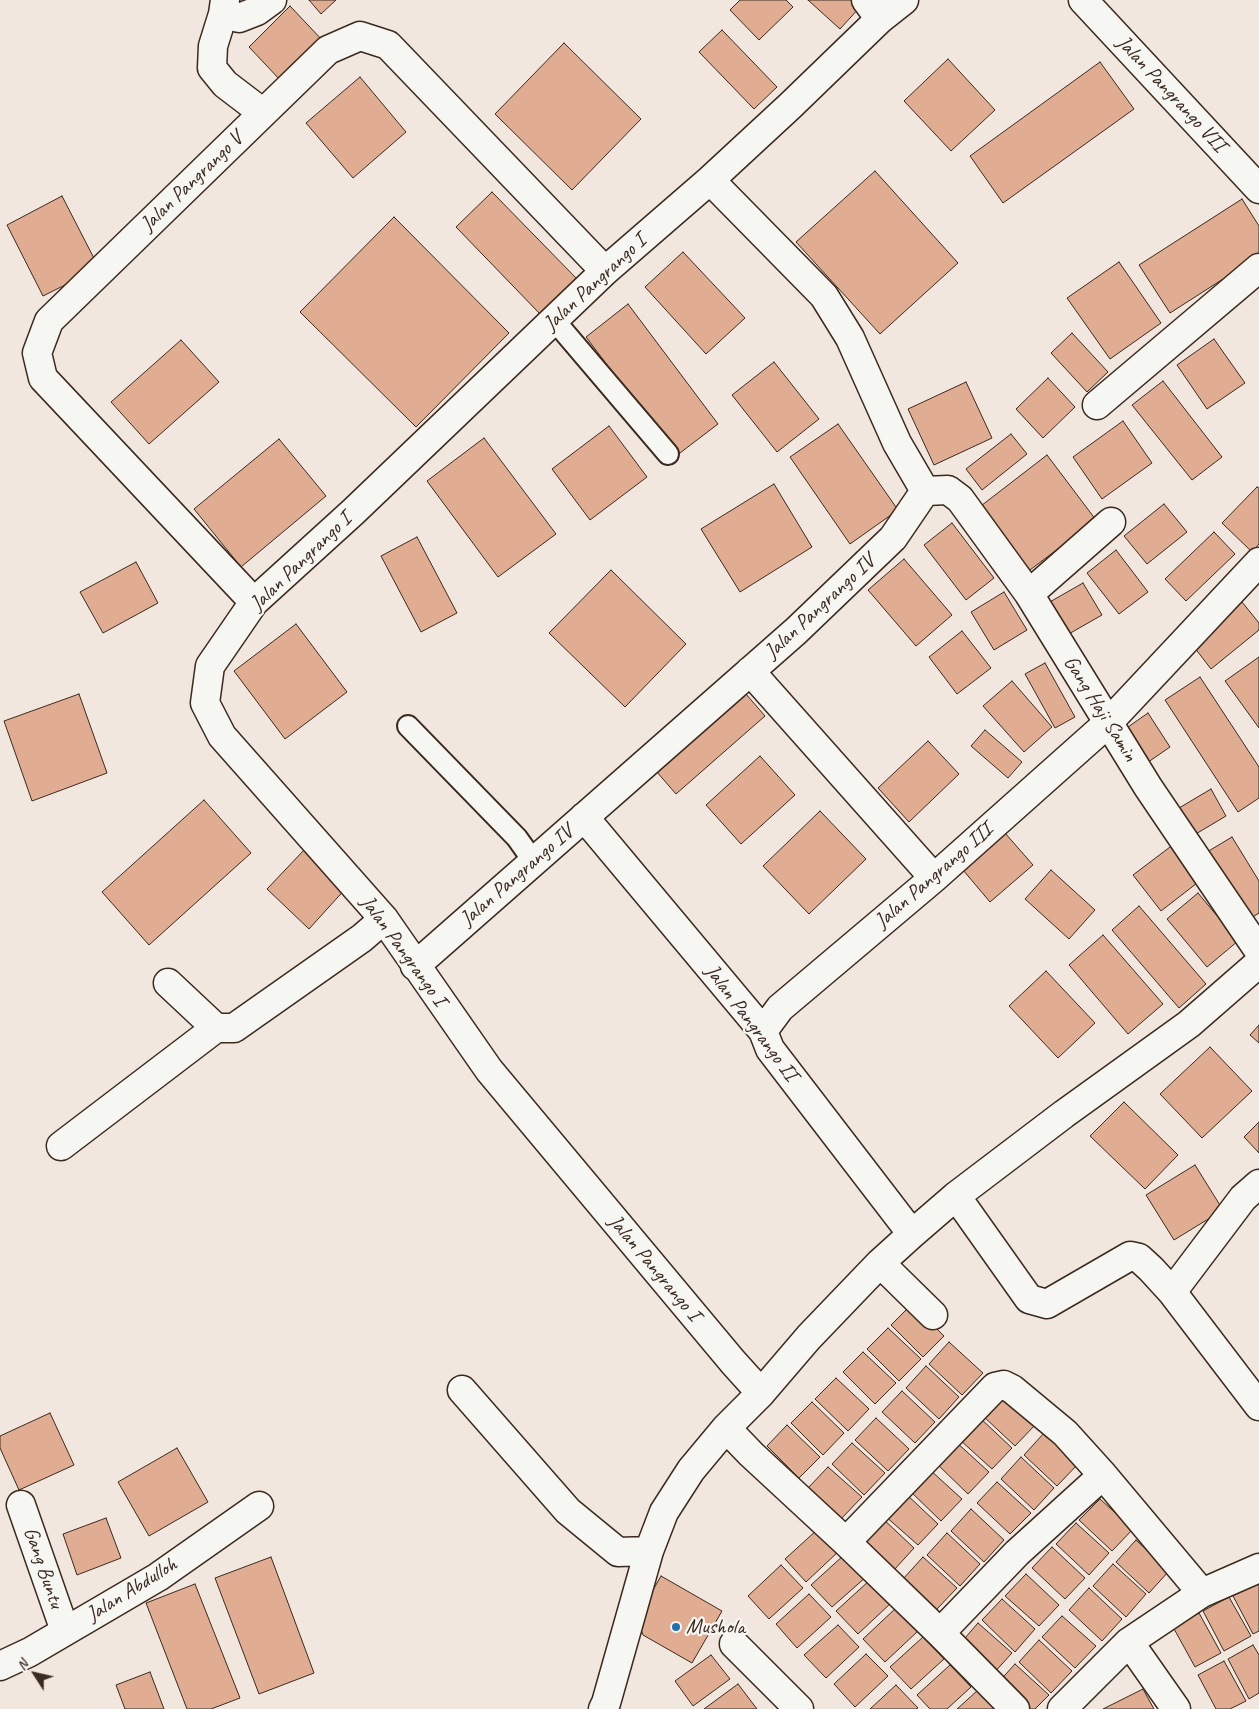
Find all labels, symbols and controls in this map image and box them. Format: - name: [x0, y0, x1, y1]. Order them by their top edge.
- street label: Jalan Pangrango VII: [1111, 31, 1231, 157]
- street label: Jalan Pangrango V: [136, 127, 248, 237]
- street label: Jalan Pangrango I: [539, 229, 651, 337]
- street label: Jalan Pangrango I: [245, 508, 357, 616]
- street label: Jalan Pangrango IV: [760, 550, 880, 664]
- street label: Gang Haji Samin: [1058, 651, 1142, 767]
- street label: Jalan Pangrango III: [870, 818, 998, 934]
- street label: Jalan Pangrango IV: [455, 820, 579, 932]
- street label: Jalan Pangrango I: [354, 891, 452, 1011]
- street label: Jalan Pangrango II: [699, 960, 803, 1086]
- street label: Jalan Pangrango I: [602, 1210, 706, 1326]
- street label: Gang Buntu: [17, 1524, 69, 1612]
- street label: Jalan Abdulloh: [82, 1552, 182, 1628]
- place label: Mushola: [686, 1614, 745, 1640]
- marker: Mushola: [670, 1621, 682, 1633]
- north arrow: [10, 1649, 60, 1699]
- text: N: [13, 1657, 32, 1674]

